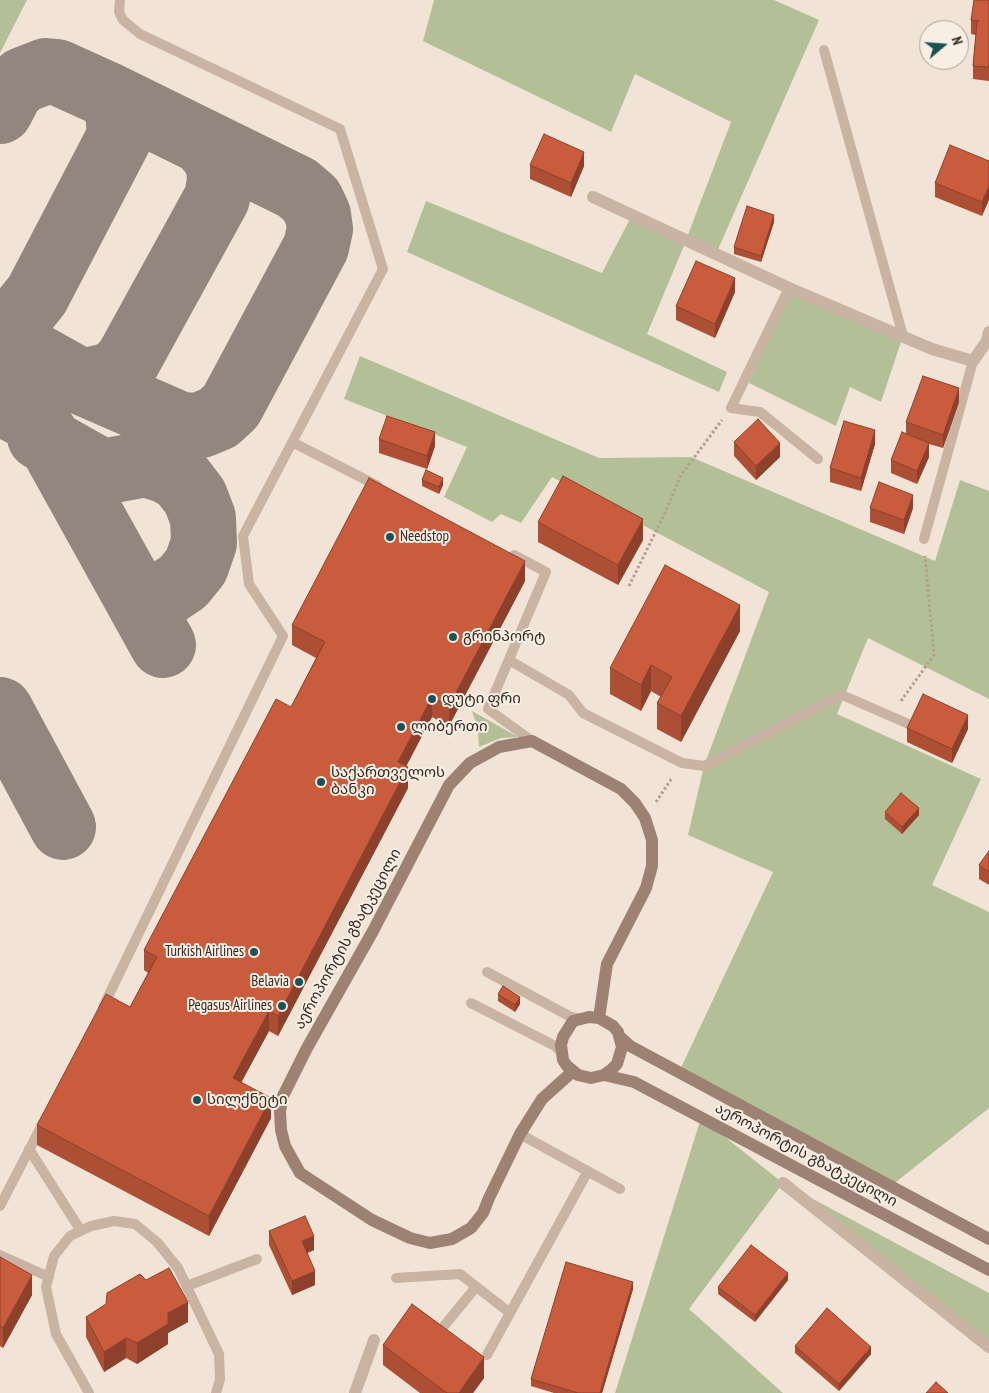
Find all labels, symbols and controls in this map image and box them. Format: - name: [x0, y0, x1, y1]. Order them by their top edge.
- north arrow: [919, 20, 969, 70]
- text: N: [948, 34, 967, 47]
- place label: Needstop: [400, 528, 449, 546]
- marker: Needstop: [384, 531, 396, 543]
- place label: გრინპორტ: [463, 628, 546, 646]
- marker: გრინპორტ: [447, 631, 459, 643]
- place label: დუტი ფრი: [442, 690, 521, 708]
- marker: დუტი ფრი: [426, 693, 438, 705]
- place label: ლიბერთი: [411, 718, 488, 736]
- marker: ლიბერთი: [395, 721, 407, 733]
- place label: საქართველოს ბანკი: [331, 764, 445, 799]
- marker: საქართველოს ბანკი: [315, 776, 327, 788]
- street label: აეროპორტის გზატკეცილი: [291, 845, 405, 1033]
- place label: Turkish Airlines: [165, 943, 244, 961]
- marker: Turkish Airlines: [248, 946, 260, 958]
- place label: Belavia: [251, 973, 289, 991]
- marker: Belavia: [293, 976, 305, 988]
- place label: Pegasus Airlines: [188, 997, 272, 1015]
- marker: Pegasus Airlines: [276, 1000, 288, 1012]
- place label: სილქნეტი: [207, 1091, 288, 1109]
- marker: სილქნეტი: [191, 1094, 203, 1106]
- street label: აეროპორტის გზატკეცილი: [712, 1099, 900, 1211]

